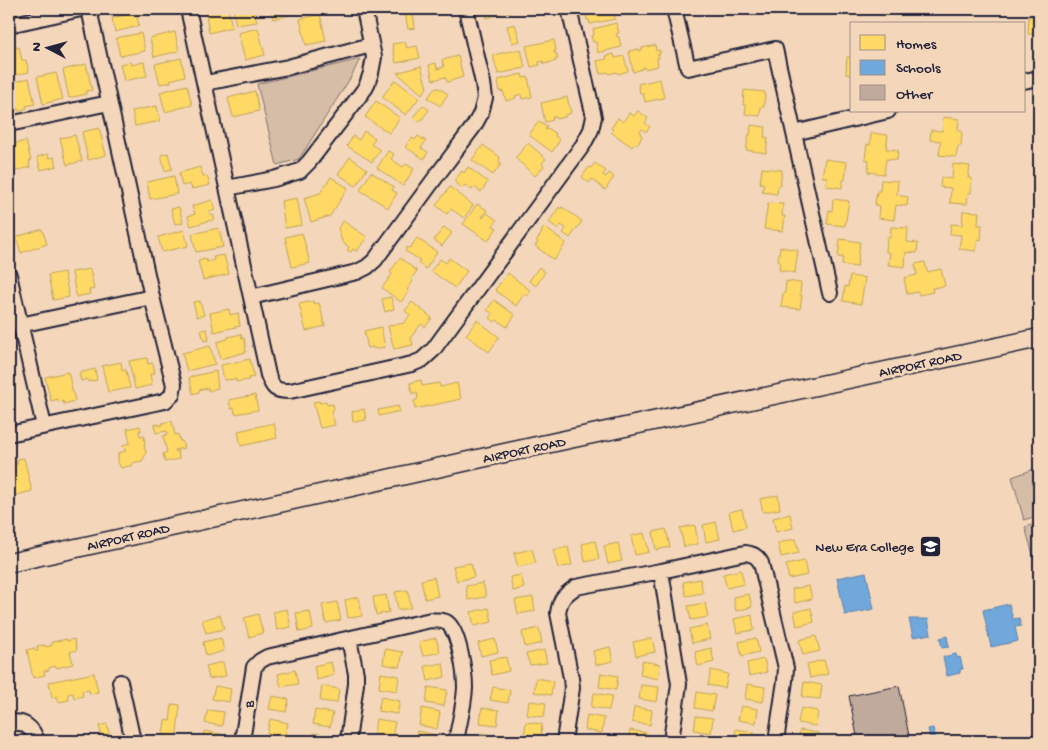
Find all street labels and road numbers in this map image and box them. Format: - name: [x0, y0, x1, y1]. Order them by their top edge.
- street label: AIRPORT ROAD: [878, 348, 964, 383]
- street label: AIRPORT ROAD: [482, 434, 568, 469]
- street label: AIRPORT ROAD: [86, 520, 172, 556]
- street label: B: [241, 699, 260, 710]

